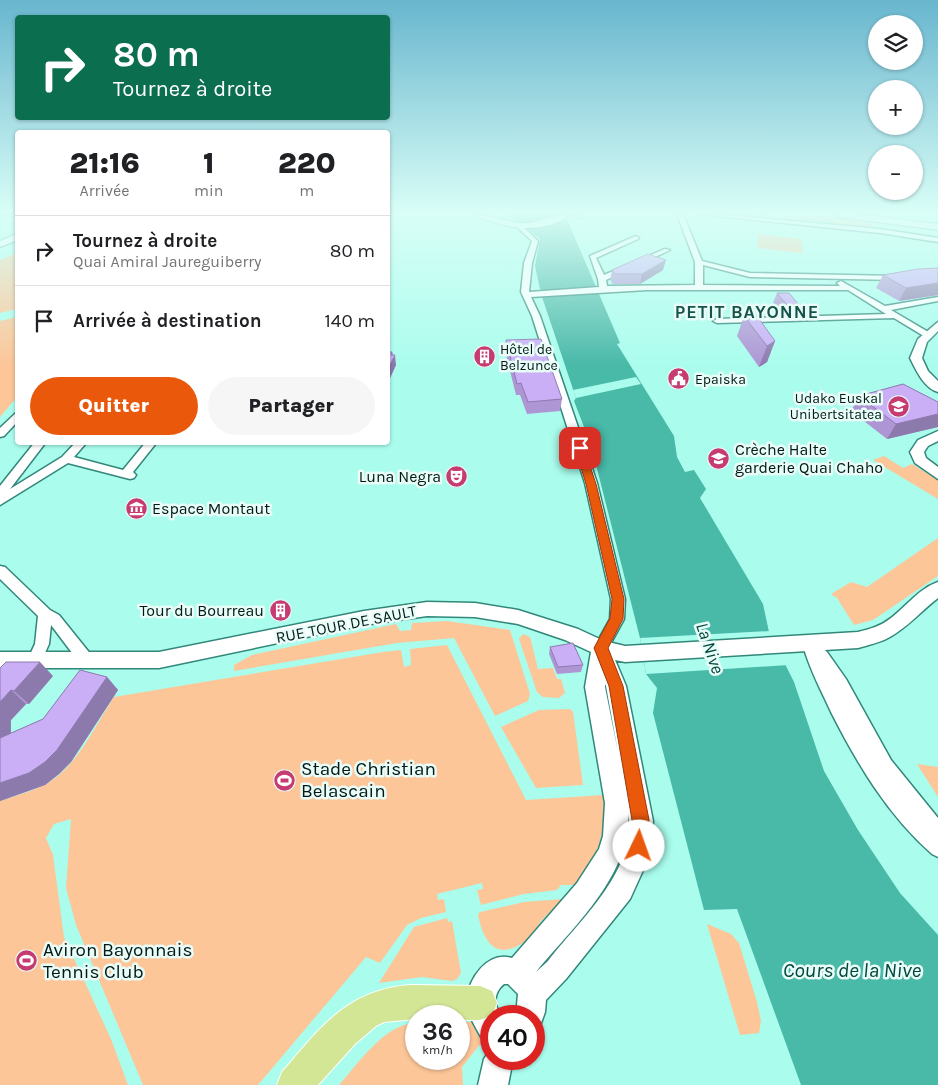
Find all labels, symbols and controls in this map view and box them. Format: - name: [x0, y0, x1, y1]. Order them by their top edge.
- map controls: [868, 15, 923, 200]
- button: layers: [868, 15, 923, 70]
- text: 80 m: [113, 34, 200, 75]
- icon: right: [30, 35, 95, 100]
- text: Tournez à droite: [113, 76, 272, 102]
- button: +: [868, 80, 923, 135]
- text: 21:16: [69, 145, 140, 181]
- text: 1: [203, 145, 214, 181]
- text: 220: [278, 145, 336, 181]
- button: −: [868, 145, 923, 200]
- text: Arrivée: [80, 181, 130, 200]
- text: min: [194, 181, 223, 200]
- text: m: [299, 181, 314, 200]
- text: Tournez à droite: [73, 230, 217, 252]
- icon: right: [30, 237, 58, 265]
- text: 80 m: [330, 240, 375, 262]
- text: Quai Amiral Jaureguiberry: [73, 252, 261, 271]
- district label: PETIT BAYONNE: [675, 301, 819, 323]
- icon: arrive: [30, 307, 58, 335]
- text: Arrivée à destination: [73, 310, 262, 332]
- text: 140 m: [325, 310, 375, 332]
- place label: Hôtel de Belzunce: [500, 341, 558, 374]
- building icon: Hôtel de Belzunce: [472, 345, 496, 369]
- public building icon: Epaiska: [667, 367, 691, 391]
- place label: Epaiska: [695, 371, 746, 388]
- button: Quitter: [30, 377, 198, 435]
- button: Partager: [208, 377, 375, 435]
- place label: Udako Euskal Unibertsitatea: [790, 390, 882, 423]
- school or university icon: Udako Euskal Unibertsitatea: [886, 394, 910, 418]
- pin: [559, 427, 601, 469]
- icon: arrive: [566, 434, 594, 462]
- place label: Crèche Halte garderie Quai Chaho: [735, 440, 883, 477]
- school or university icon: Crèche Halte garderie Quai Chaho: [707, 446, 731, 470]
- theatre icon: Luna Negra: [445, 464, 469, 488]
- place label: Luna Negra: [359, 467, 441, 486]
- museum icon: Espace Montaut: [124, 496, 148, 520]
- place label: Espace Montaut: [152, 499, 270, 518]
- building icon: Tour du Bourreau: [268, 598, 292, 622]
- place label: Tour du Bourreau: [140, 601, 264, 620]
- street label: RUE TOUR DE SAULT: [274, 601, 418, 647]
- water label: La Nive: [691, 619, 729, 677]
- place label: Stade Christian Belascain: [301, 758, 436, 802]
- sports icon: Stade Christian Belascain: [273, 768, 297, 792]
- position arrow: [612, 819, 664, 871]
- place label: Aviron Bayonnais Tennis Club: [43, 939, 192, 983]
- sports icon: Aviron Bayonnais Tennis Club: [15, 949, 39, 973]
- water label: Cours de la Nive: [783, 958, 922, 982]
- speed limit sign: 40: [480, 1005, 545, 1070]
- text: 36: [422, 1017, 453, 1046]
- text: km/h: [422, 1043, 453, 1057]

